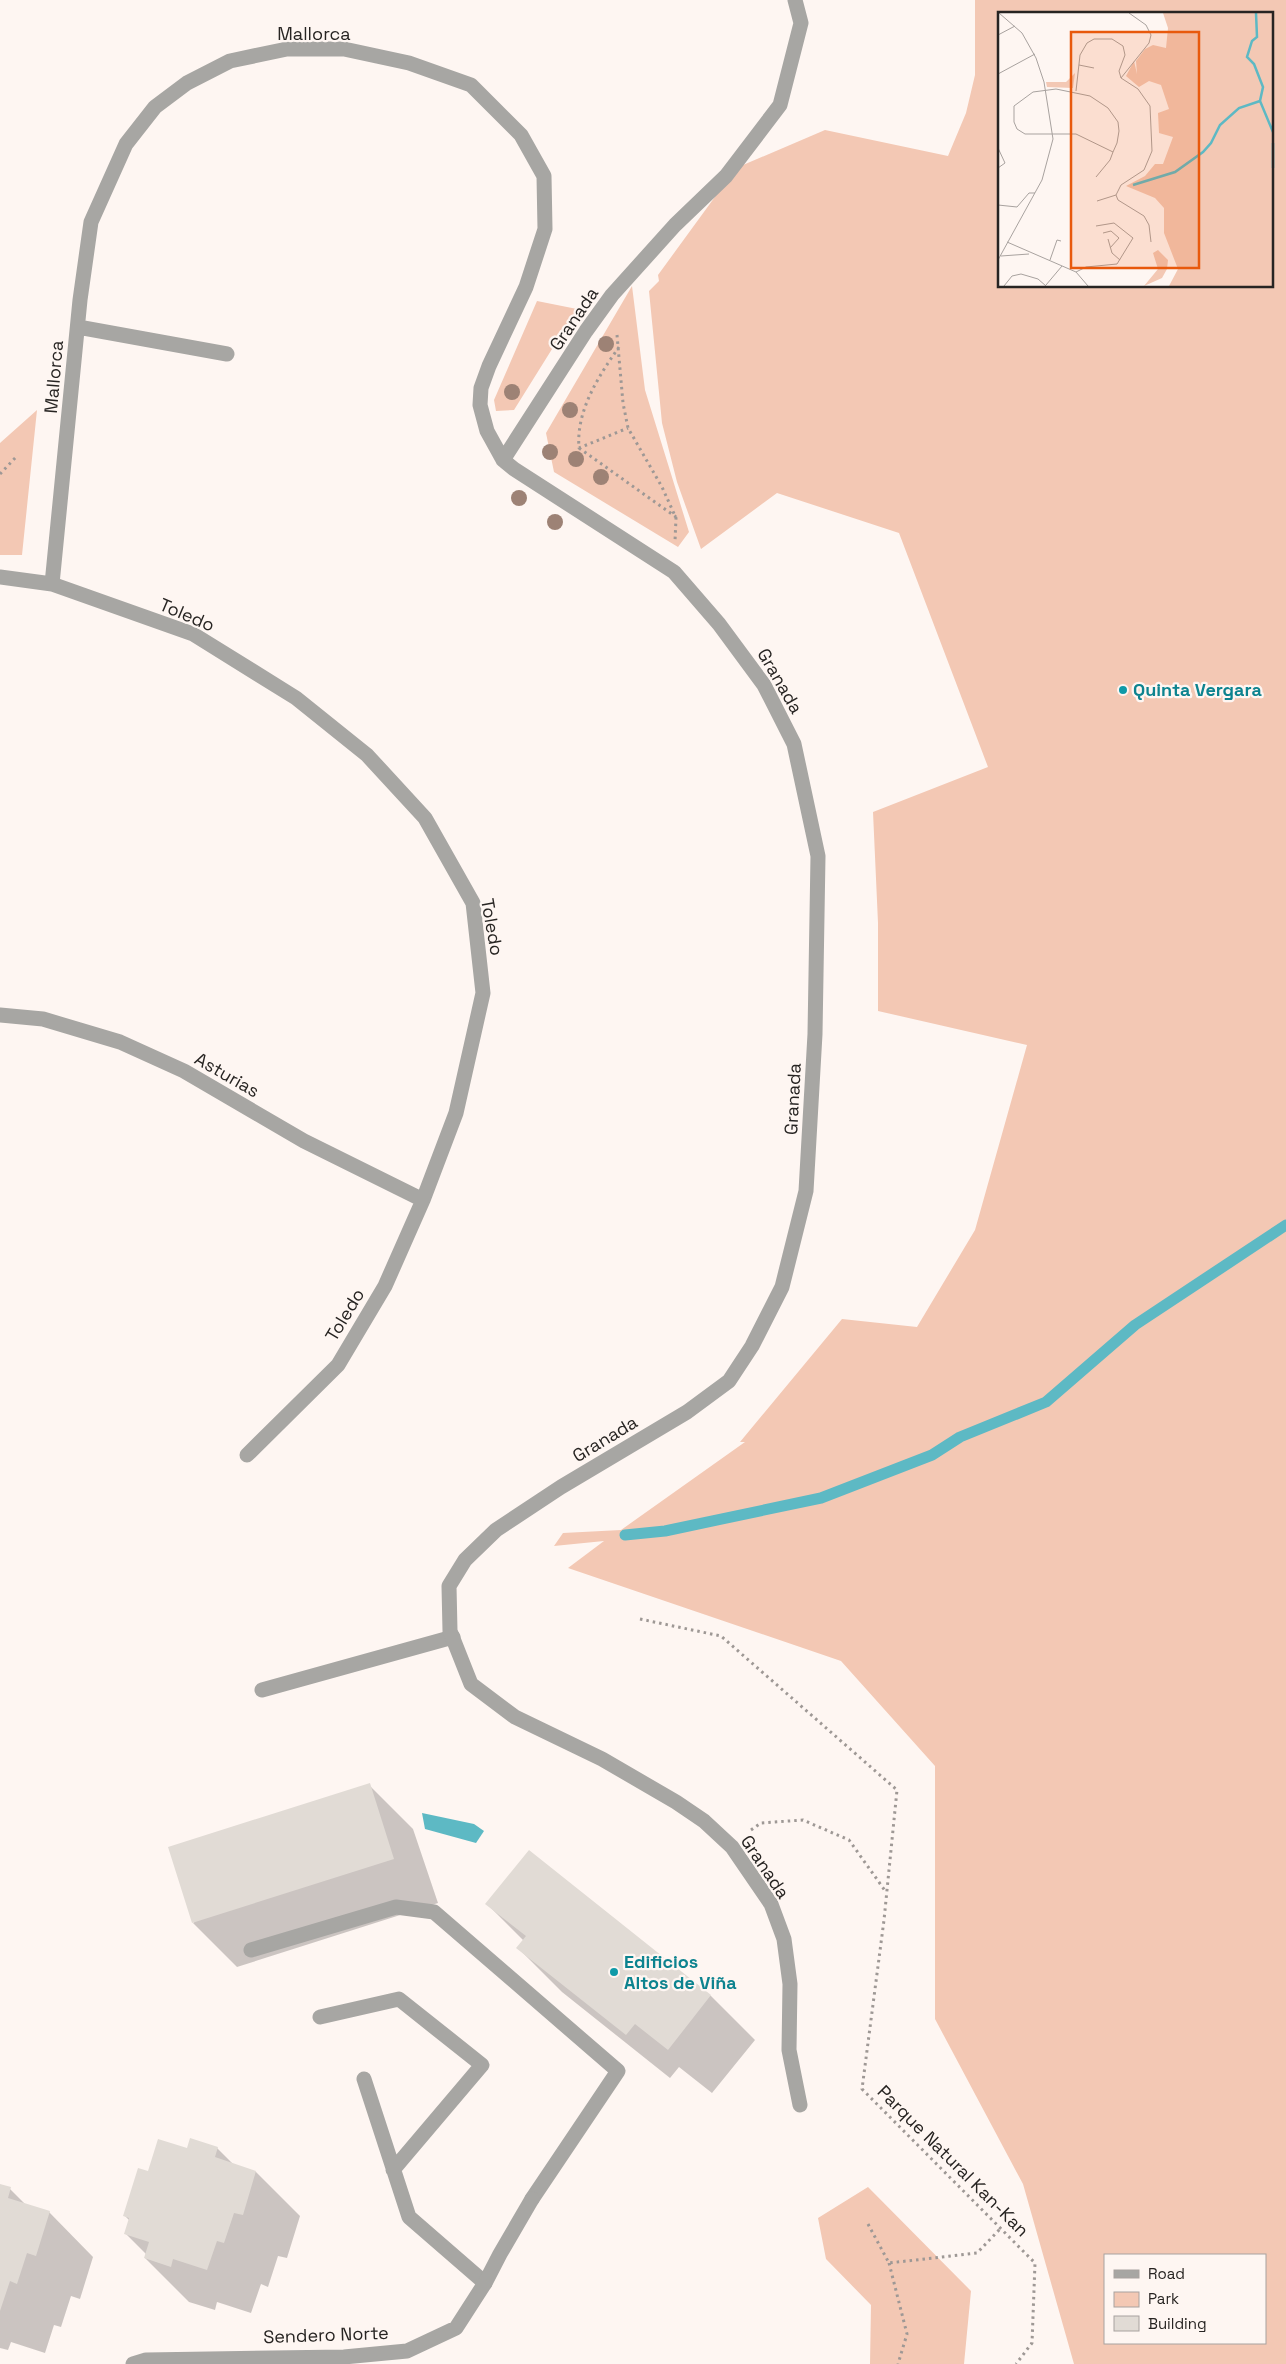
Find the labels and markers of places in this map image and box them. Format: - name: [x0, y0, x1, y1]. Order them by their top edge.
- place label: Quinta Vergara: [1133, 678, 1262, 701]
- marker: Quinta Vergara: [1117, 684, 1129, 696]
- place label: Edificios Altos de Viña: [624, 1950, 737, 1994]
- marker: Edificios Altos de Viña: [608, 1966, 620, 1978]

